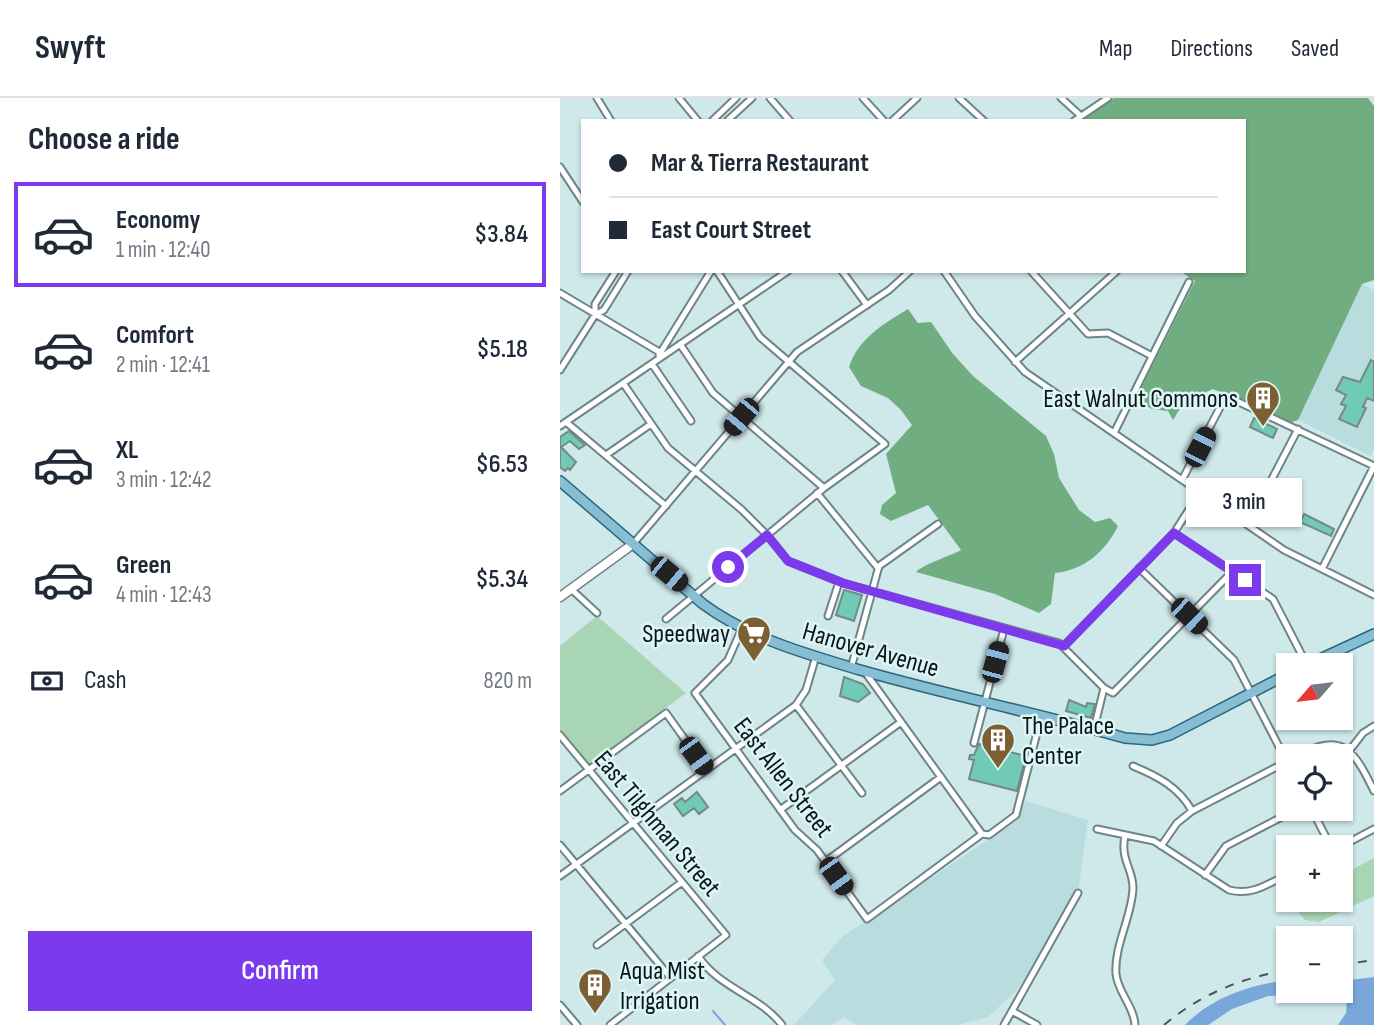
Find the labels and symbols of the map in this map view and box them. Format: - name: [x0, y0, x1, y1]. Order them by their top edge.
- building icon: East Walnut Commons: [1244, 379, 1282, 428]
- place label: East Walnut Commons: [1043, 384, 1238, 415]
- car: [720, 394, 763, 440]
- car: [1182, 424, 1219, 470]
- callout: 3 min: [1187, 478, 1303, 528]
- route start: [712, 551, 744, 583]
- car: [647, 552, 692, 596]
- route end: [1229, 564, 1261, 596]
- car: [1167, 594, 1212, 638]
- supermarket icon: Speedway: [735, 614, 773, 663]
- street label: Hanover Avenue: [799, 616, 942, 685]
- place label: Speedway: [642, 619, 730, 650]
- car: [980, 639, 1011, 685]
- north arrow: [1276, 653, 1353, 730]
- place label: The Palace Center: [1022, 711, 1114, 772]
- street label: East Allen Street: [726, 712, 839, 844]
- building icon: The Palace Center: [979, 721, 1017, 770]
- car: [676, 733, 717, 779]
- street label: East Tilghman Street: [587, 745, 727, 903]
- car: [816, 853, 857, 899]
- place label: Aqua Mist Irrigation: [619, 956, 705, 1017]
- building icon: Aqua Mist Irrigation: [576, 966, 614, 1015]

